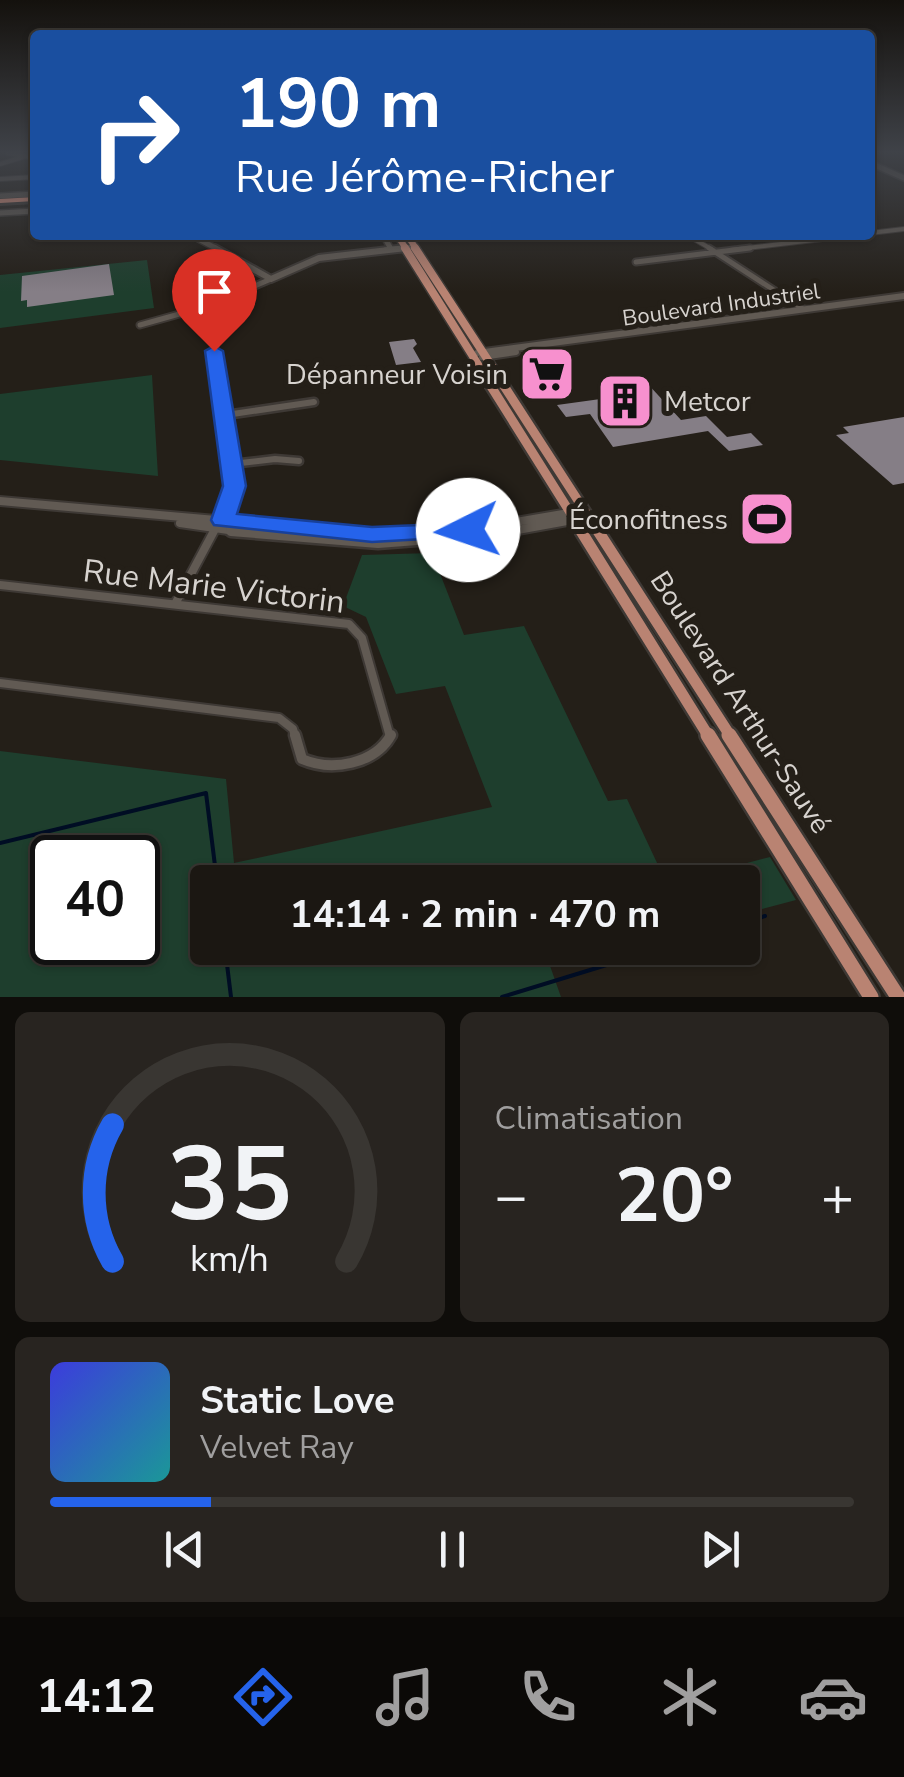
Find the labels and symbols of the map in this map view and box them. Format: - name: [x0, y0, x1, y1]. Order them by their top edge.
- pin: [172, 249, 257, 352]
- street label: Boulevard Industriel: [620, 276, 822, 334]
- supermarket icon: Dépanneur Voisin: [517, 344, 577, 404]
- place label: Dépanneur Voisin: [286, 356, 508, 394]
- building icon: Metcor: [595, 371, 655, 431]
- place label: Metcor: [664, 383, 751, 421]
- position arrow: [416, 478, 520, 582]
- sports icon: Éconofitness: [737, 489, 797, 549]
- place label: Éconofitness: [569, 501, 728, 539]
- street label: Rue Marie Victorin: [81, 549, 347, 624]
- street label: Boulevard Arthur-Sauvé: [641, 564, 839, 841]
- speed limit sign: 40: [30, 835, 160, 965]

